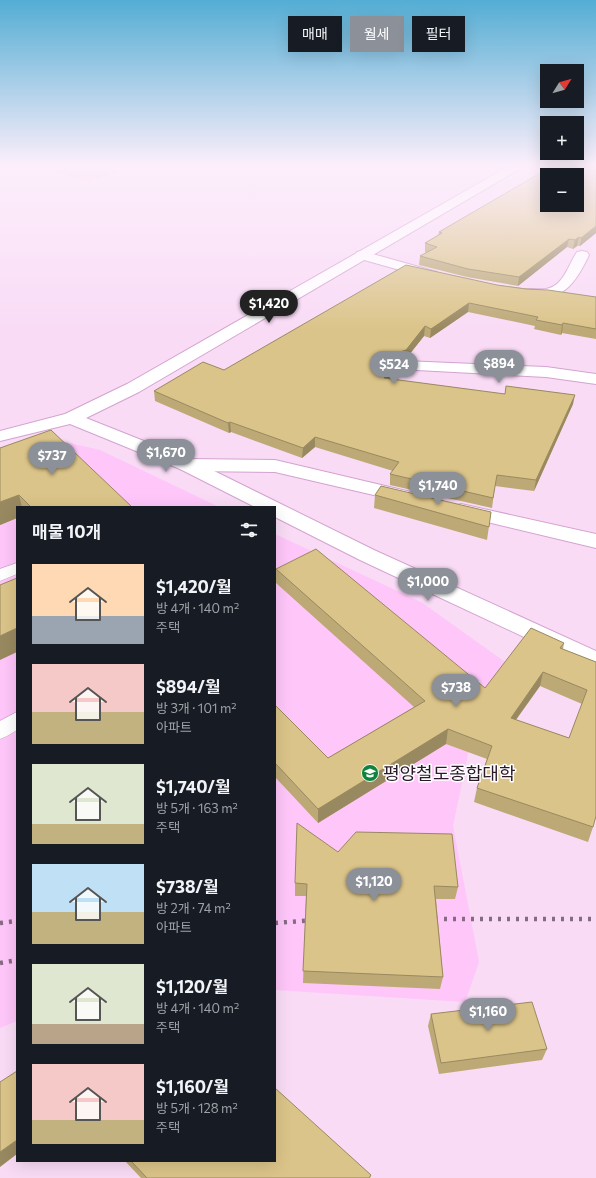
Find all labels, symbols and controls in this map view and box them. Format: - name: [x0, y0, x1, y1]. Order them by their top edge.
- chip: 매매: [288, 16, 342, 52]
- chip: 월세: [350, 16, 404, 52]
- chip: 필터: [412, 16, 465, 52]
- north arrow: [540, 64, 584, 108]
- map controls: [540, 64, 584, 212]
- button: +: [540, 116, 584, 160]
- button: −: [540, 168, 584, 212]
- pin: $1,420: [236, 290, 302, 324]
- text: $1,420: [249, 295, 289, 311]
- pin: $894: [475, 350, 523, 384]
- pin: $524: [370, 351, 418, 385]
- text: $894: [483, 355, 515, 371]
- text: $524: [379, 356, 409, 372]
- pin: $1,670: [133, 439, 199, 473]
- pin: $737: [28, 442, 76, 476]
- text: $1,670: [146, 444, 186, 460]
- text: $737: [37, 447, 67, 463]
- pin: $1,740: [405, 472, 471, 506]
- text: $1,740: [418, 477, 458, 493]
- icon: filters: [238, 519, 260, 541]
- text: 매물 10개: [32, 521, 101, 542]
- pin: $1,000: [395, 568, 461, 602]
- text: $1,000: [407, 573, 449, 589]
- text: $1,420/월: [156, 576, 232, 597]
- icon: home: [64, 580, 112, 628]
- text: 방 4개 · 140 m²: [156, 600, 239, 616]
- text: 주택: [156, 619, 180, 635]
- pin: $738: [432, 674, 480, 708]
- text: $894/월: [156, 676, 221, 697]
- text: $738: [441, 679, 471, 695]
- icon: home: [64, 680, 112, 728]
- text: 방 3개 · 101 m²: [156, 700, 237, 716]
- text: 아파트: [156, 719, 192, 735]
- place label: 평양철도종합대학: [383, 762, 515, 784]
- school or university icon: 평양철도종합대학: [360, 763, 380, 783]
- text: $1,740/월: [156, 776, 231, 797]
- icon: home: [64, 780, 112, 828]
- text: 방 5개 · 163 m²: [156, 800, 238, 816]
- text: 주택: [156, 819, 180, 835]
- pin: $1,120: [341, 868, 407, 902]
- text: $1,120: [355, 873, 393, 889]
- text: $738/월: [156, 876, 219, 897]
- icon: home: [64, 880, 112, 928]
- text: 방 2개 · 74 m²: [156, 900, 231, 916]
- text: 아파트: [156, 919, 192, 935]
- text: $1,120/월: [156, 976, 228, 997]
- icon: home: [64, 980, 112, 1028]
- pin: $1,160: [455, 998, 521, 1032]
- text: 방 4개 · 140 m²: [156, 1000, 239, 1016]
- text: $1,160: [469, 1003, 507, 1019]
- text: 주택: [156, 1019, 180, 1035]
- text: $1,160/월: [156, 1076, 229, 1097]
- icon: home: [64, 1080, 112, 1128]
- text: 방 5개 · 128 m²: [156, 1100, 238, 1116]
- text: 주택: [156, 1119, 180, 1135]

